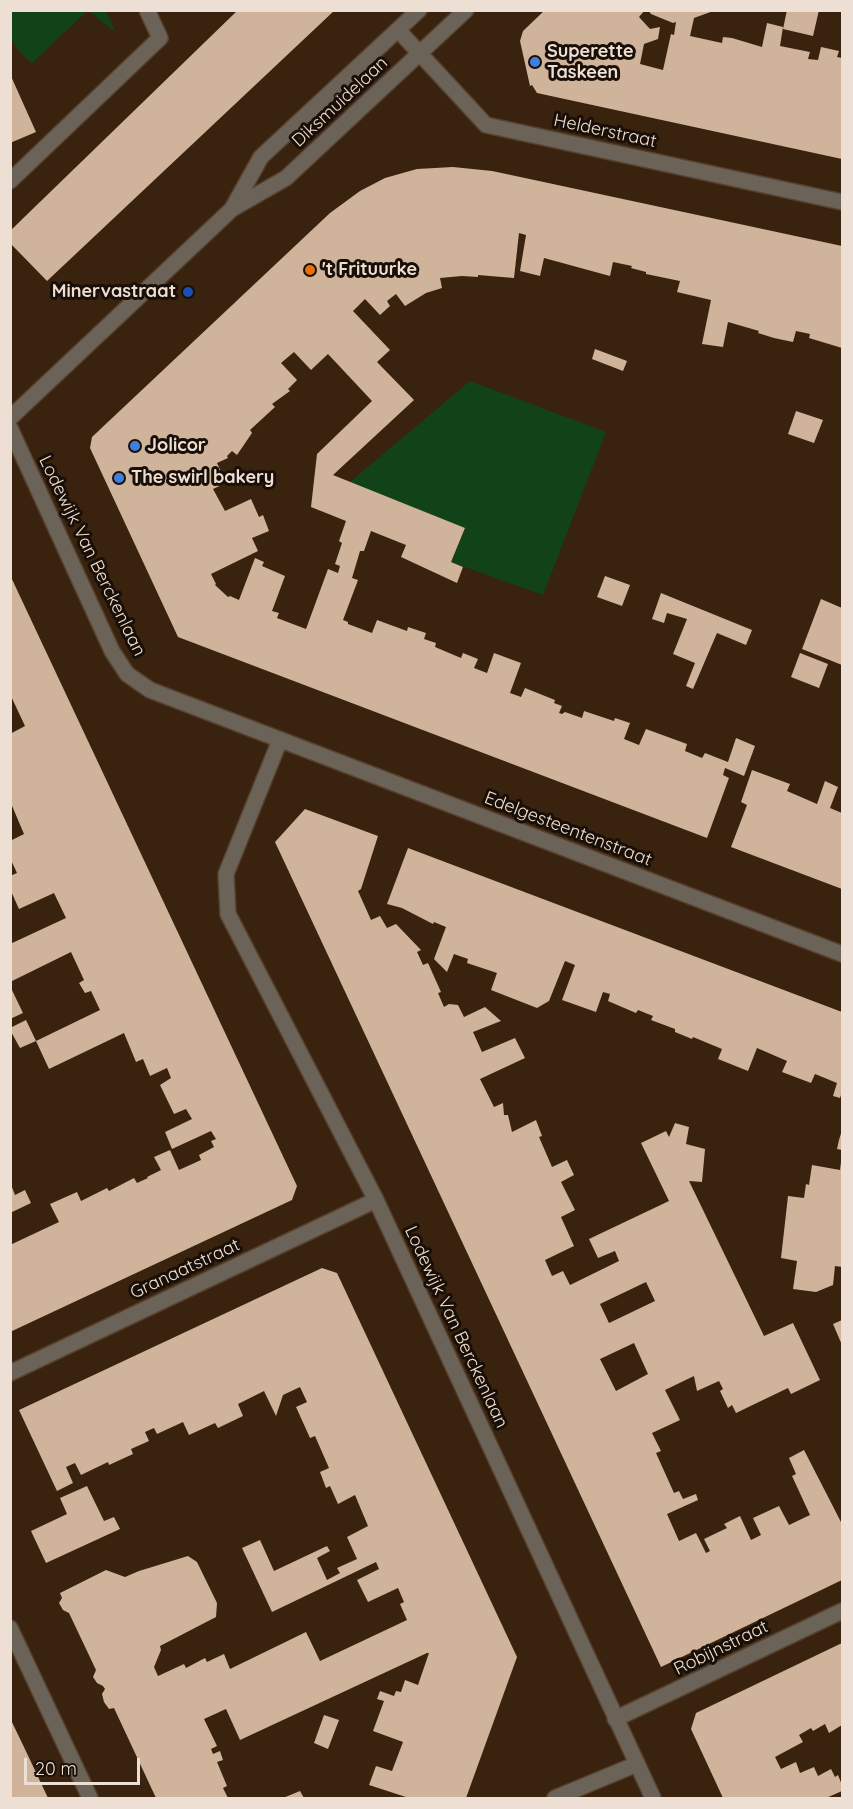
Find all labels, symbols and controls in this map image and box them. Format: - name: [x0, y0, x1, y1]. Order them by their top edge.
- place label: Superette Taskeen: [547, 41, 634, 84]
- street label: Diksmuidelaan: [288, 52, 392, 152]
- marker: Superette Taskeen: [528, 55, 542, 69]
- street label: Helderstraat: [552, 110, 658, 152]
- place label: 't Frituurke: [322, 259, 417, 281]
- marker: 't Frituurke: [303, 263, 317, 277]
- place label: Minervastraat: [52, 281, 176, 303]
- marker: Minervastraat: [181, 285, 195, 299]
- place label: Jolicor: [147, 435, 206, 457]
- marker: Jolicor: [128, 439, 142, 453]
- street label: Lodewijk Van Berckenlaan: [34, 452, 150, 660]
- place label: The swirl bakery: [131, 467, 274, 489]
- marker: The swirl bakery: [112, 471, 126, 485]
- street label: Edelgesteentenstraat: [481, 787, 655, 871]
- street label: Lodewijk Van Berckenlaan: [400, 1223, 512, 1431]
- street label: Granaatstraat: [127, 1234, 243, 1304]
- street label: Robijnstraat: [670, 1616, 772, 1680]
- scale bar: [27, 1746, 142, 1784]
- text: 20 m: [35, 1757, 77, 1780]

